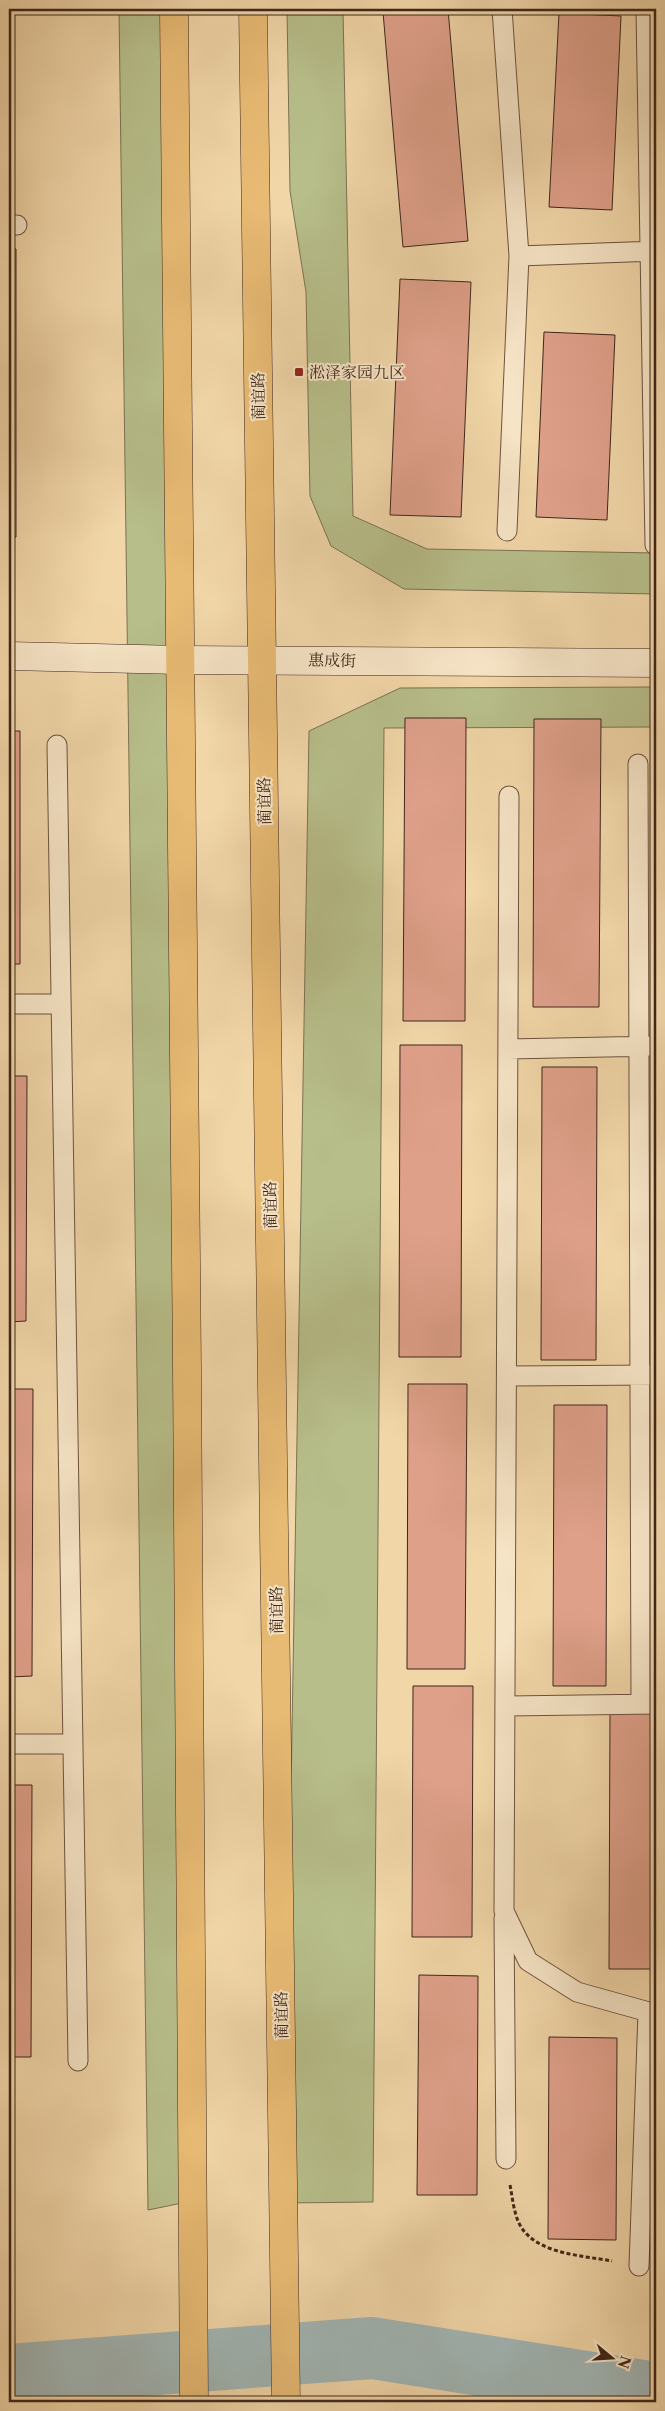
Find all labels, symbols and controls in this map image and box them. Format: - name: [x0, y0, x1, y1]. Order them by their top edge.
- place label: 淞泽家园九区: [309, 362, 405, 382]
- marker: 淞泽家园九区: [293, 366, 305, 378]
- street label: 蔺谊路: [248, 372, 268, 420]
- street label: 惠成街: [308, 650, 356, 670]
- street label: 蔺谊路: [254, 777, 274, 825]
- street label: 蔺谊路: [260, 1181, 280, 1229]
- street label: 蔺谊路: [266, 1586, 286, 1634]
- street label: 蔺谊路: [271, 1991, 291, 2039]
- north arrow: [588, 2334, 638, 2384]
- text: N: [614, 2353, 635, 2371]

